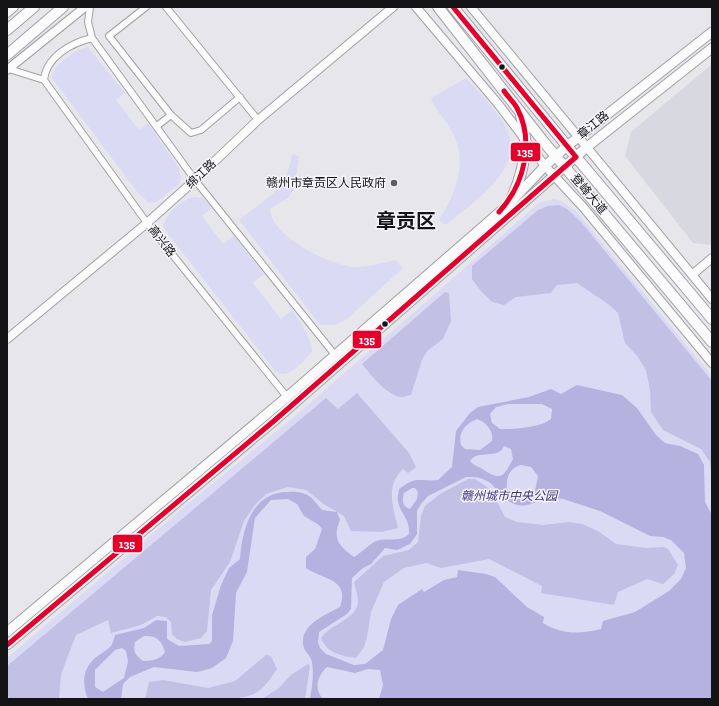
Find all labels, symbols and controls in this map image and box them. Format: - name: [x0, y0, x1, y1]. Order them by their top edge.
- unlabelled marker: [497, 62, 507, 72]
- street label: 章江路: [575, 108, 611, 142]
- line badge: 135: [510, 142, 541, 162]
- text: 135: [517, 146, 533, 159]
- street label: 绵江路: [183, 157, 219, 191]
- street label: 登峰大道: [568, 171, 610, 217]
- place label: 赣州市章贡区人民政府: [266, 176, 386, 190]
- marker: 赣州市章贡区人民政府: [389, 178, 399, 188]
- district label: 章贡区: [376, 209, 436, 233]
- street label: 高兴路: [145, 223, 179, 259]
- unlabelled marker: [380, 319, 390, 329]
- line badge: 135: [352, 330, 382, 349]
- text: 135: [359, 334, 375, 347]
- park label: 赣州城市中央公园: [461, 489, 559, 503]
- line badge: 135: [112, 534, 143, 553]
- text: 135: [119, 538, 135, 551]

